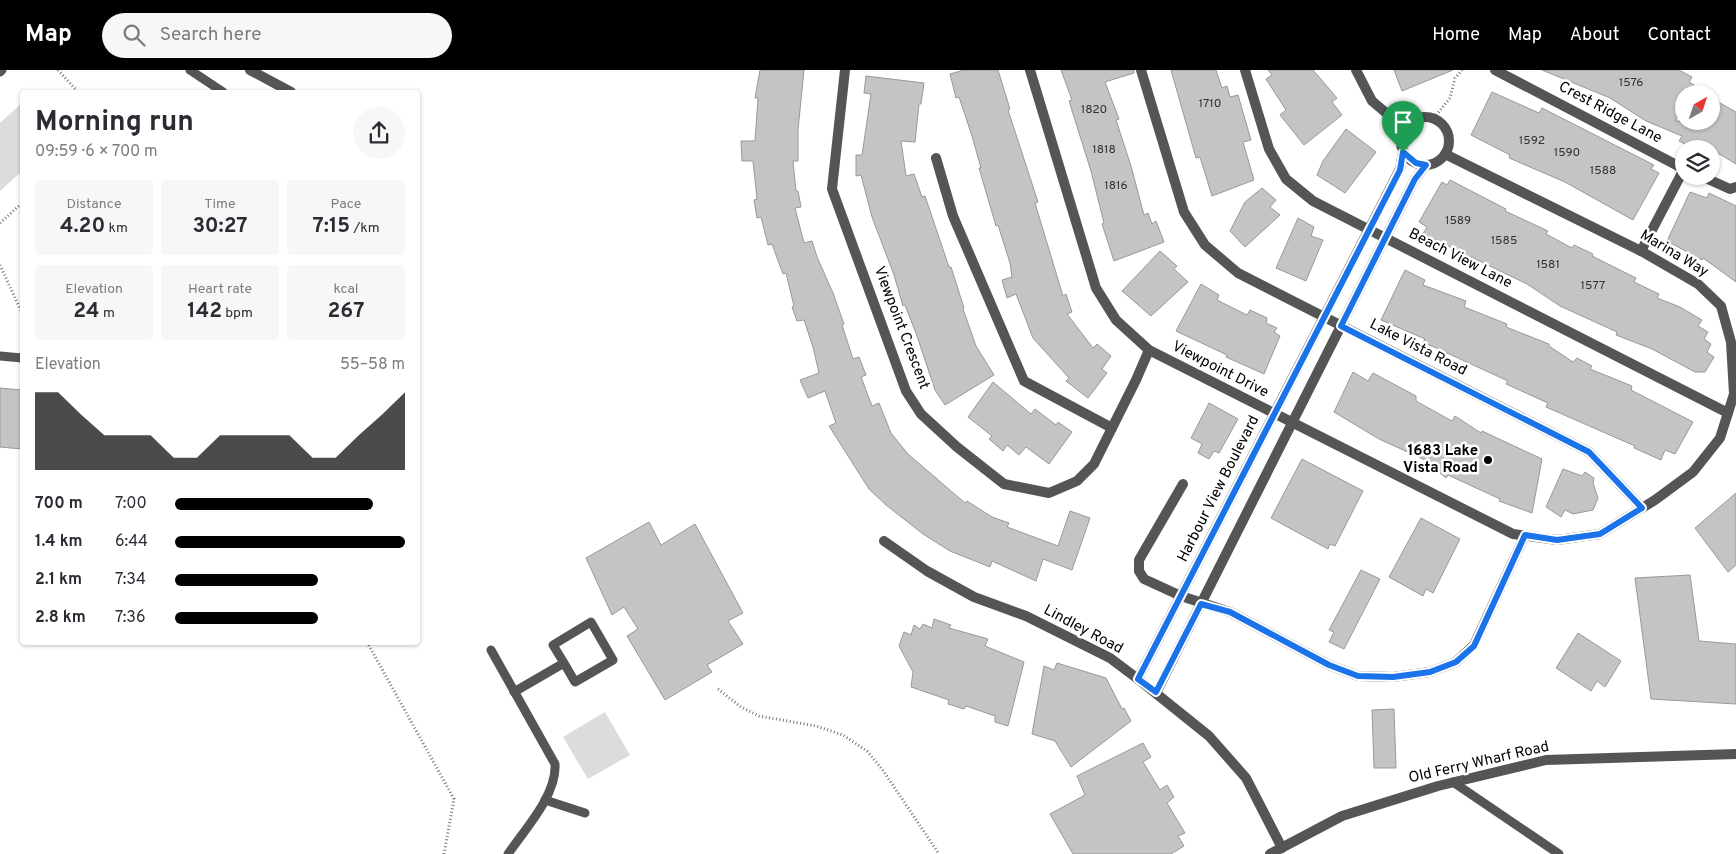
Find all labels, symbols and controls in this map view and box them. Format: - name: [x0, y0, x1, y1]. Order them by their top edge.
- search box: [102, 13, 452, 58]
- text: Map: [25, 20, 72, 50]
- icon: search: [120, 21, 148, 49]
- text: Search here: [160, 23, 261, 47]
- text: Home: [1432, 24, 1480, 47]
- text: Map: [1508, 24, 1542, 47]
- text: About: [1570, 24, 1619, 47]
- text: Contact: [1647, 24, 1711, 47]
- house number: 1576: [1619, 75, 1643, 91]
- street label: Crest Ridge Lane: [1555, 78, 1665, 148]
- north arrow: [1675, 85, 1720, 130]
- map controls: [1675, 85, 1720, 185]
- house number: 1710: [1198, 96, 1222, 112]
- pin: [1382, 101, 1424, 152]
- house number: 1820: [1081, 102, 1107, 118]
- text: Morning run: [35, 105, 194, 141]
- button: share: [353, 107, 405, 159]
- icon: arrive: [1389, 108, 1417, 136]
- house number: 1592: [1519, 133, 1545, 149]
- button: layers: [1675, 140, 1720, 185]
- text: 09:59 · 6 × 700 m: [35, 142, 158, 162]
- house number: 1818: [1092, 142, 1116, 158]
- house number: 1590: [1554, 145, 1580, 161]
- house number: 1588: [1590, 163, 1616, 179]
- house number: 1816: [1104, 178, 1128, 194]
- text: Distance: [67, 196, 121, 213]
- text: Time: [204, 196, 236, 213]
- text: Pace: [331, 196, 361, 213]
- text: 4.20: [60, 213, 105, 240]
- text: 30:27: [192, 213, 248, 240]
- text: 7:15: [312, 213, 350, 240]
- house number: 1589: [1445, 213, 1471, 229]
- text: km: [105, 220, 128, 237]
- text: /km: [350, 220, 380, 237]
- street label: Beach View Lane: [1405, 225, 1515, 293]
- street label: Marina Way: [1636, 226, 1712, 282]
- house number: 1585: [1491, 233, 1517, 249]
- house number: 1581: [1536, 257, 1560, 273]
- street label: Viewpoint Crescent: [869, 264, 933, 392]
- house number: 1577: [1581, 278, 1605, 294]
- text: Elevation: [65, 281, 123, 298]
- text: Heart rate: [188, 281, 252, 298]
- text: kcal: [334, 281, 358, 298]
- text: 24: [73, 298, 100, 325]
- text: 142: [187, 298, 222, 325]
- text: 267: [327, 298, 365, 325]
- text: m: [100, 305, 115, 322]
- text: bpm: [222, 305, 253, 322]
- street label: Lake Vista Road: [1366, 315, 1470, 381]
- street label: Viewpoint Drive: [1168, 337, 1272, 403]
- text: Elevation: [35, 355, 101, 375]
- text: 55–58 m: [340, 355, 405, 375]
- street label: Harbour View Boulevard: [1174, 413, 1264, 565]
- place label: 1683 Lake Vista Road: [1403, 442, 1478, 478]
- marker: 1683 Lake Vista Road: [1482, 454, 1494, 466]
- text: 700 m: [35, 494, 83, 514]
- text: 7:00: [115, 494, 147, 514]
- text: 1.4 km: [35, 532, 83, 552]
- text: 6:44: [115, 532, 148, 552]
- text: 2.1 km: [35, 570, 82, 590]
- text: 7:34: [115, 570, 146, 590]
- street label: Lindley Road: [1040, 601, 1126, 659]
- text: 2.8 km: [35, 608, 86, 628]
- text: 7:36: [115, 608, 146, 628]
- street label: Old Ferry Wharf Road: [1407, 738, 1551, 788]

